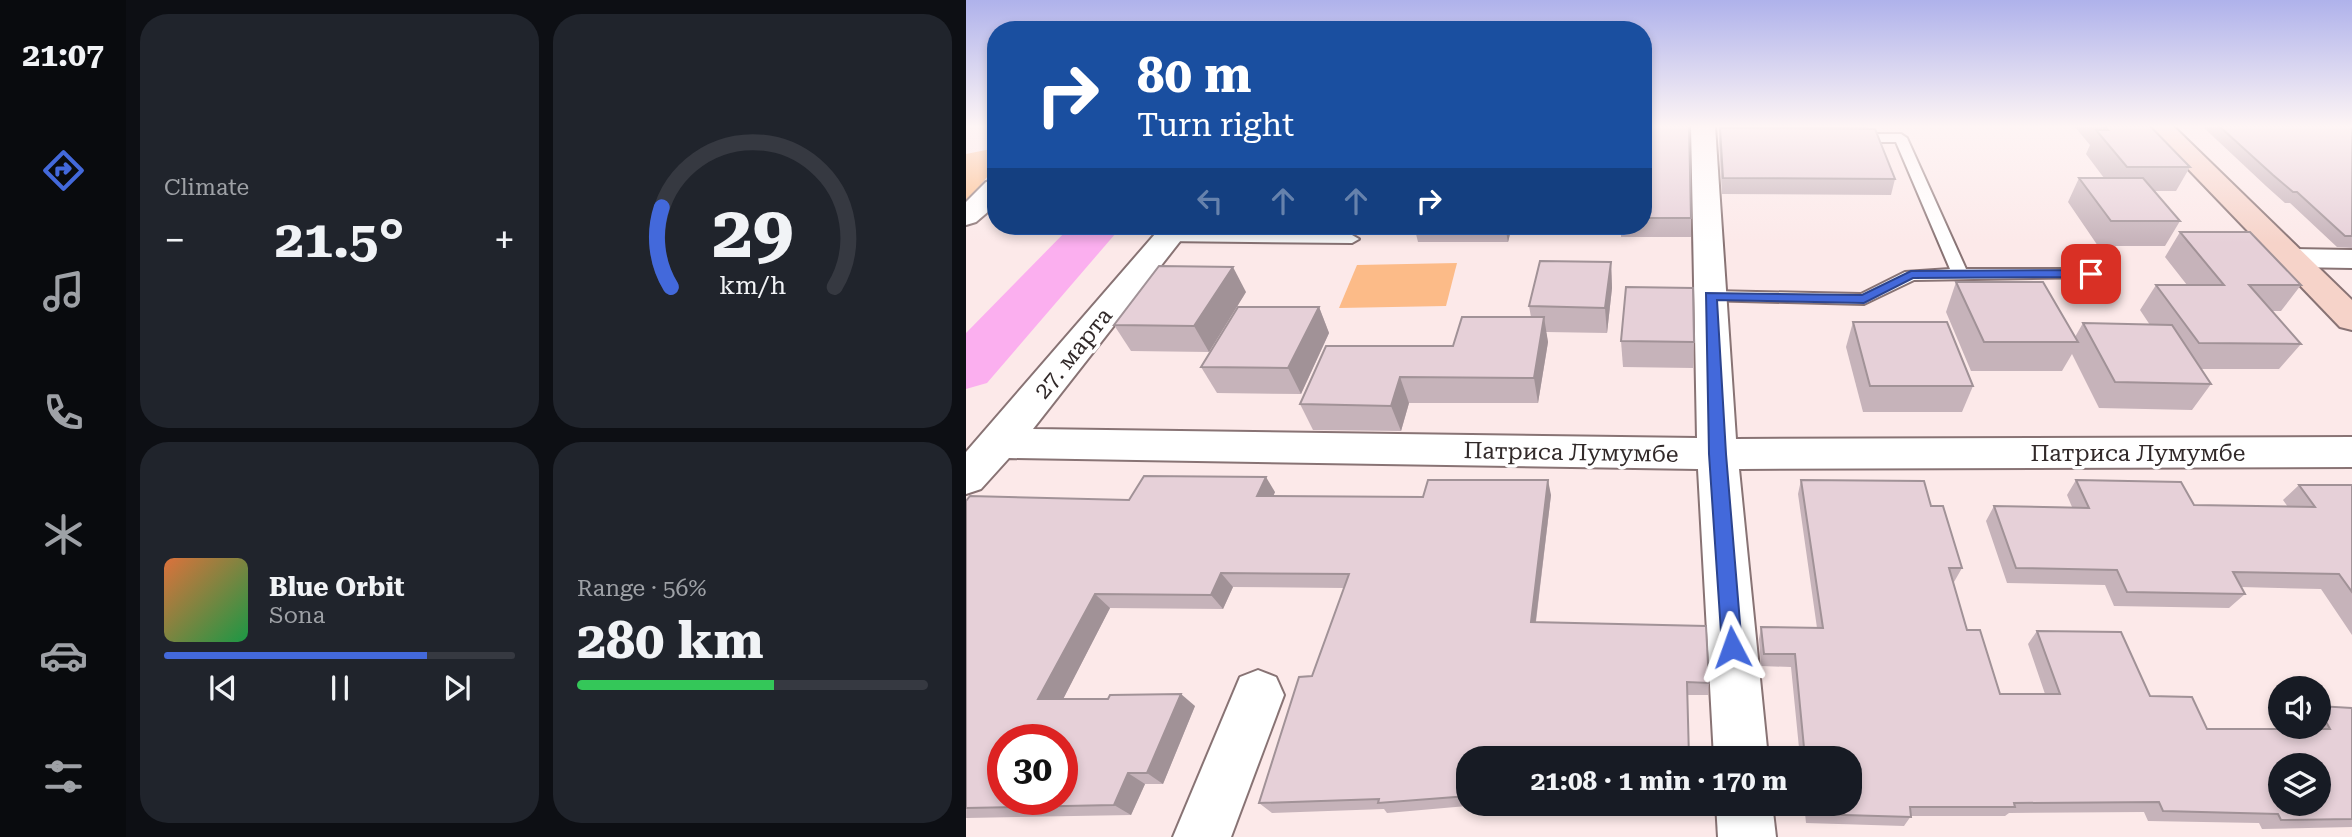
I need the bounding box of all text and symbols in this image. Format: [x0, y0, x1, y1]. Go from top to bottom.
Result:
text: 21:07 [22, 36, 104, 74]
text: 80 m [1137, 47, 1252, 104]
icon: right [1022, 49, 1113, 140]
text: Turn right [1137, 106, 1294, 144]
icon: directions [39, 146, 88, 195]
text: Climate [164, 174, 249, 201]
icon: left [1191, 182, 1229, 220]
icon: ahead [1264, 182, 1302, 220]
icon: ahead [1337, 182, 1375, 220]
icon: right [1410, 182, 1448, 220]
text: 29 [712, 190, 793, 275]
text: 21.5° [275, 209, 404, 270]
text: − [164, 218, 185, 262]
text: + [494, 218, 515, 262]
pin [2061, 244, 2121, 304]
icon: arrive [2072, 255, 2110, 293]
icon: music [39, 267, 88, 316]
text: km/h [719, 271, 786, 300]
street label: 27. марта [1029, 302, 1118, 404]
icon: phone [39, 388, 88, 437]
street label: Патриса Лумумбе [1463, 437, 1679, 468]
street label: Патриса Лумумбе [2031, 440, 2245, 467]
icon: climate [39, 510, 88, 559]
text: Blue Orbit [269, 572, 405, 602]
text: Range · 56% [577, 575, 706, 602]
text: Sona [269, 602, 325, 629]
text: 280 km [577, 610, 764, 671]
position arrow [1695, 610, 1769, 684]
icon: car [39, 631, 88, 680]
icon: previous [204, 669, 242, 707]
icon: pause [321, 669, 359, 707]
icon: next [438, 669, 476, 707]
map controls [2268, 676, 2331, 816]
button: sound [2268, 676, 2331, 739]
speed limit sign: 30 [987, 724, 1078, 815]
icon: filters [39, 752, 88, 801]
button: layers [2268, 753, 2331, 816]
text: 21:08 · 1 min · 170 m [1531, 766, 1787, 796]

